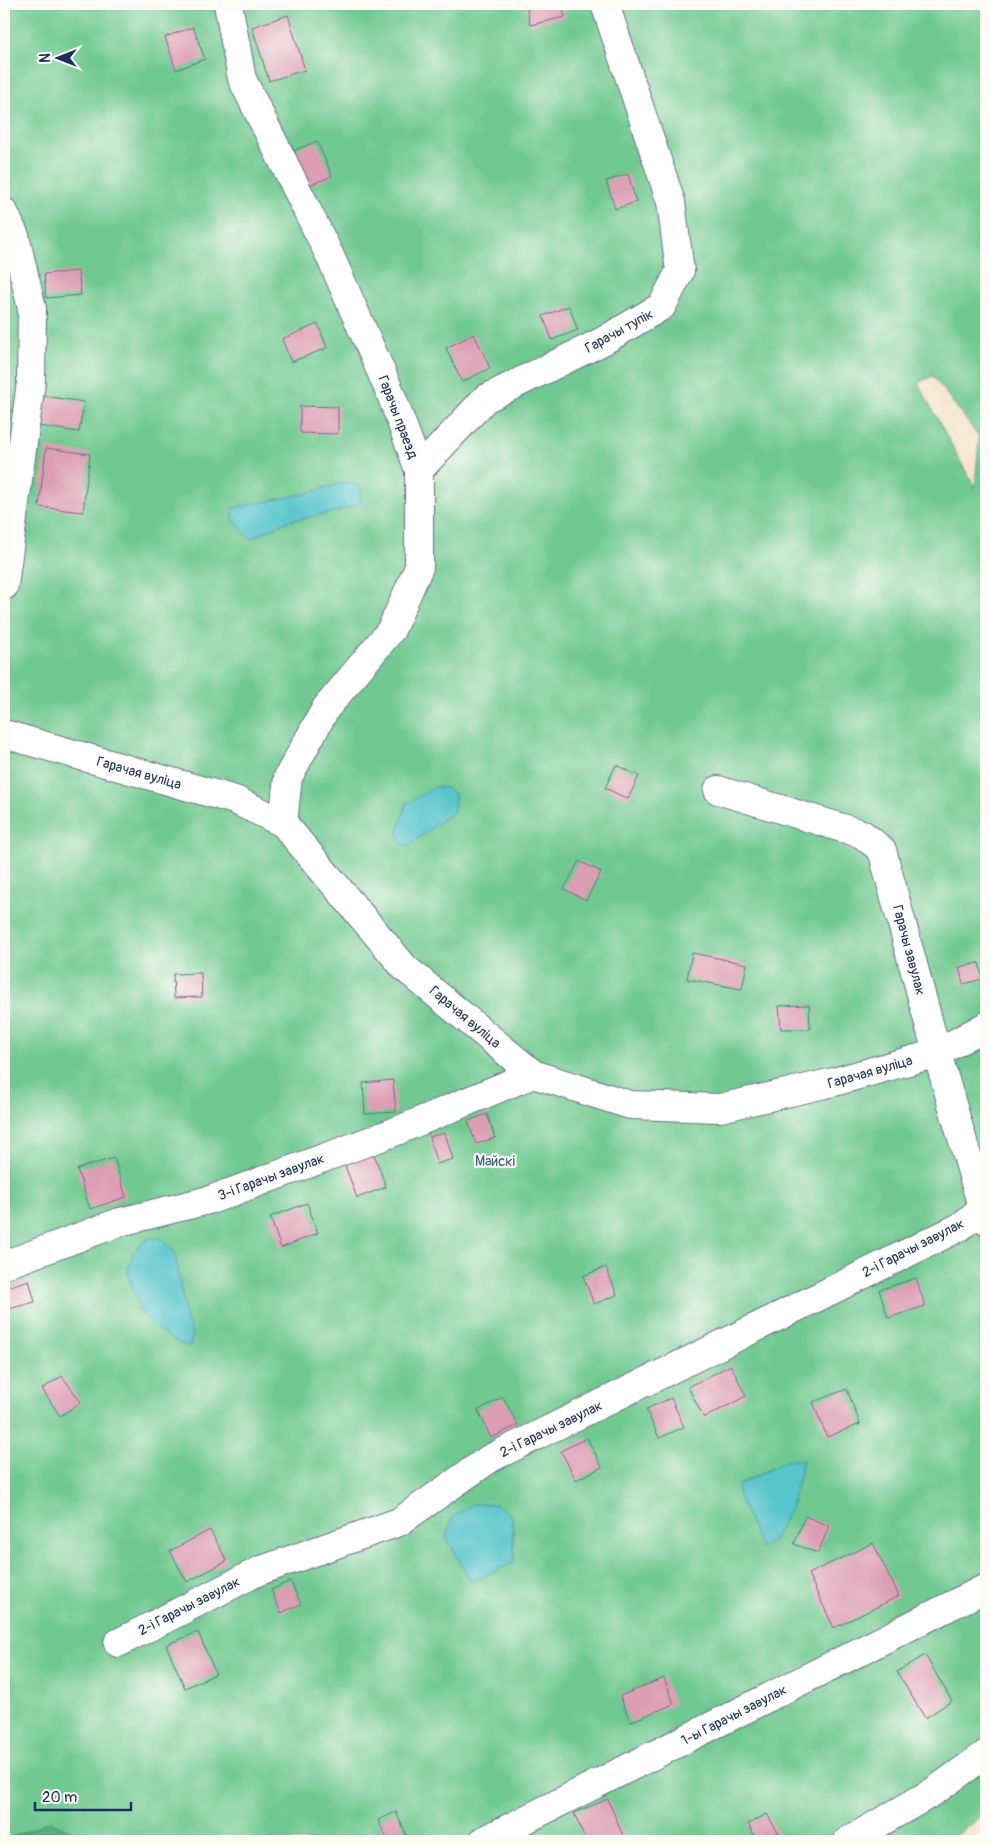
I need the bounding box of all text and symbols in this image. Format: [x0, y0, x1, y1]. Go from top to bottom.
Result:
north arrow [32, 32, 82, 82]
text: N [37, 53, 54, 63]
street label: Гарачы тупік [582, 305, 656, 357]
street label: Гарачы праезд [374, 373, 422, 462]
street label: Гарачая вуліца [95, 753, 183, 793]
street label: Гарачы завулак [889, 903, 929, 997]
street label: Гарачая вуліца [426, 982, 504, 1052]
street label: Гарачая вуліца [826, 1052, 914, 1092]
street label: 3-і Гарачы завулак [215, 1150, 327, 1204]
park label: Майскі [475, 1153, 516, 1170]
street label: 2-і Гарачы завулак [859, 1215, 967, 1281]
street label: 2-і Гарачы завулак [497, 1397, 605, 1461]
street label: 2-і Гарачы завулак [135, 1573, 243, 1639]
street label: 1-ы Гарачы завулак [678, 1681, 790, 1749]
scale bar [35, 1780, 131, 1812]
text: 20 m [42, 1788, 77, 1807]

